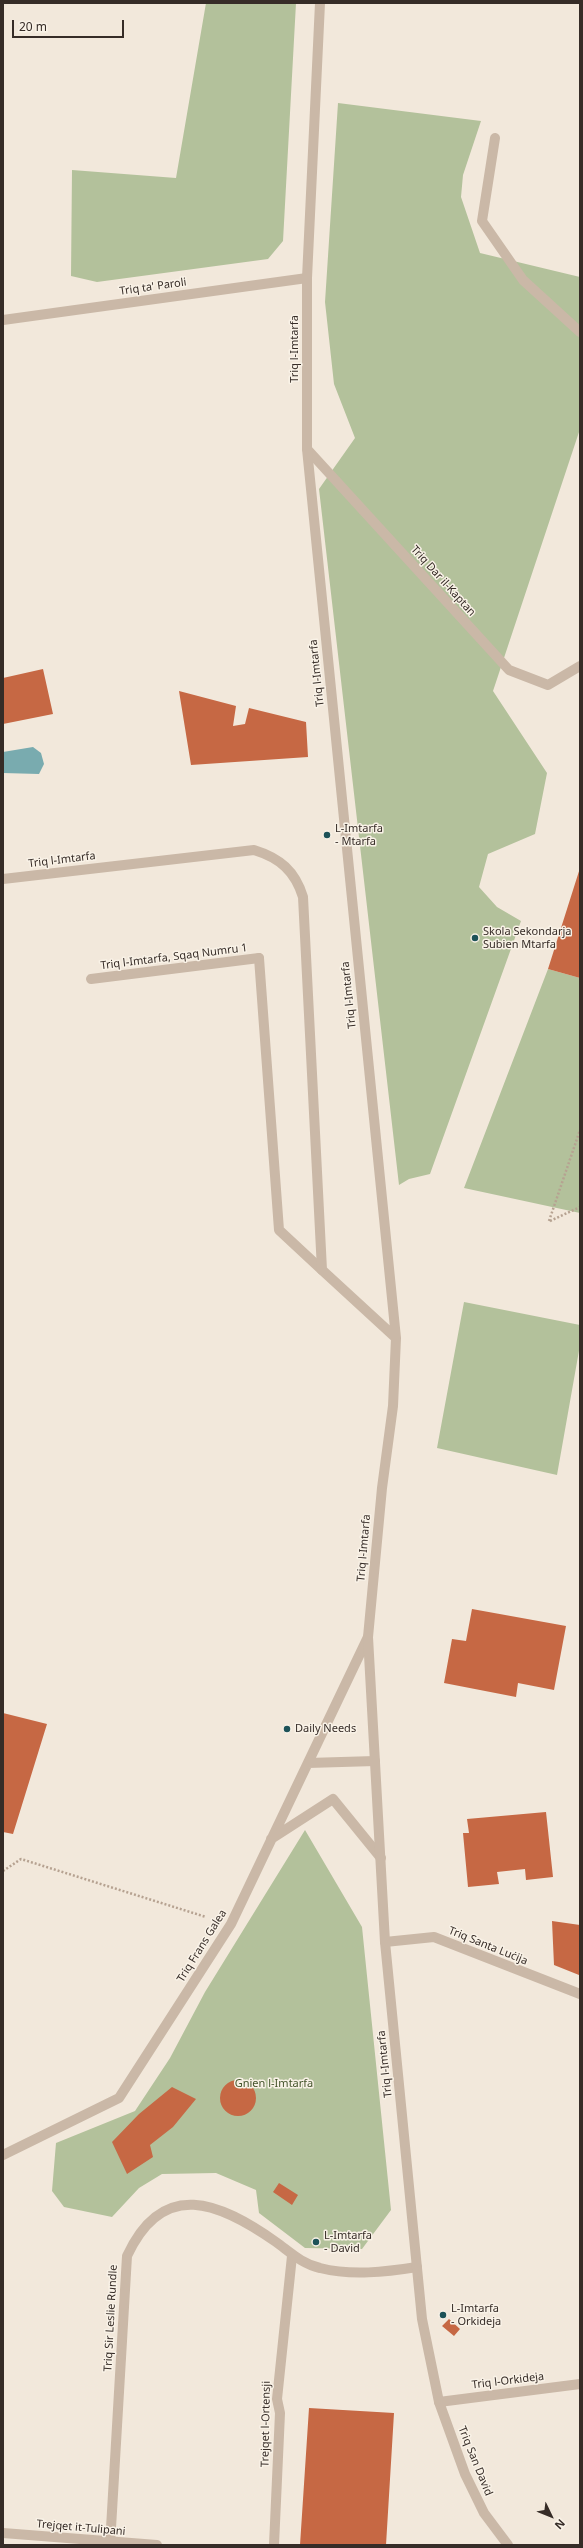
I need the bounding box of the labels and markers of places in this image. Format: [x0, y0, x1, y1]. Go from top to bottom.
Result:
place label: L-Imtarfa - Mtarfa [335, 822, 383, 848]
marker: L-Imtarfa - Mtarfa [322, 830, 332, 840]
place label: Skola Sekondarja Subien Mtarfa [483, 925, 571, 951]
marker: Skola Sekondarja Subien Mtarfa [470, 933, 480, 943]
place label: Daily Needs [295, 1722, 356, 1736]
marker: Daily Needs [282, 1724, 292, 1734]
place label: L-Imtarfa - David [324, 2229, 372, 2255]
marker: L-Imtarfa - David [311, 2237, 321, 2247]
place label: L-Imtarfa - Orkideja [451, 2302, 501, 2328]
marker: L-Imtarfa - Orkideja [438, 2310, 448, 2320]

